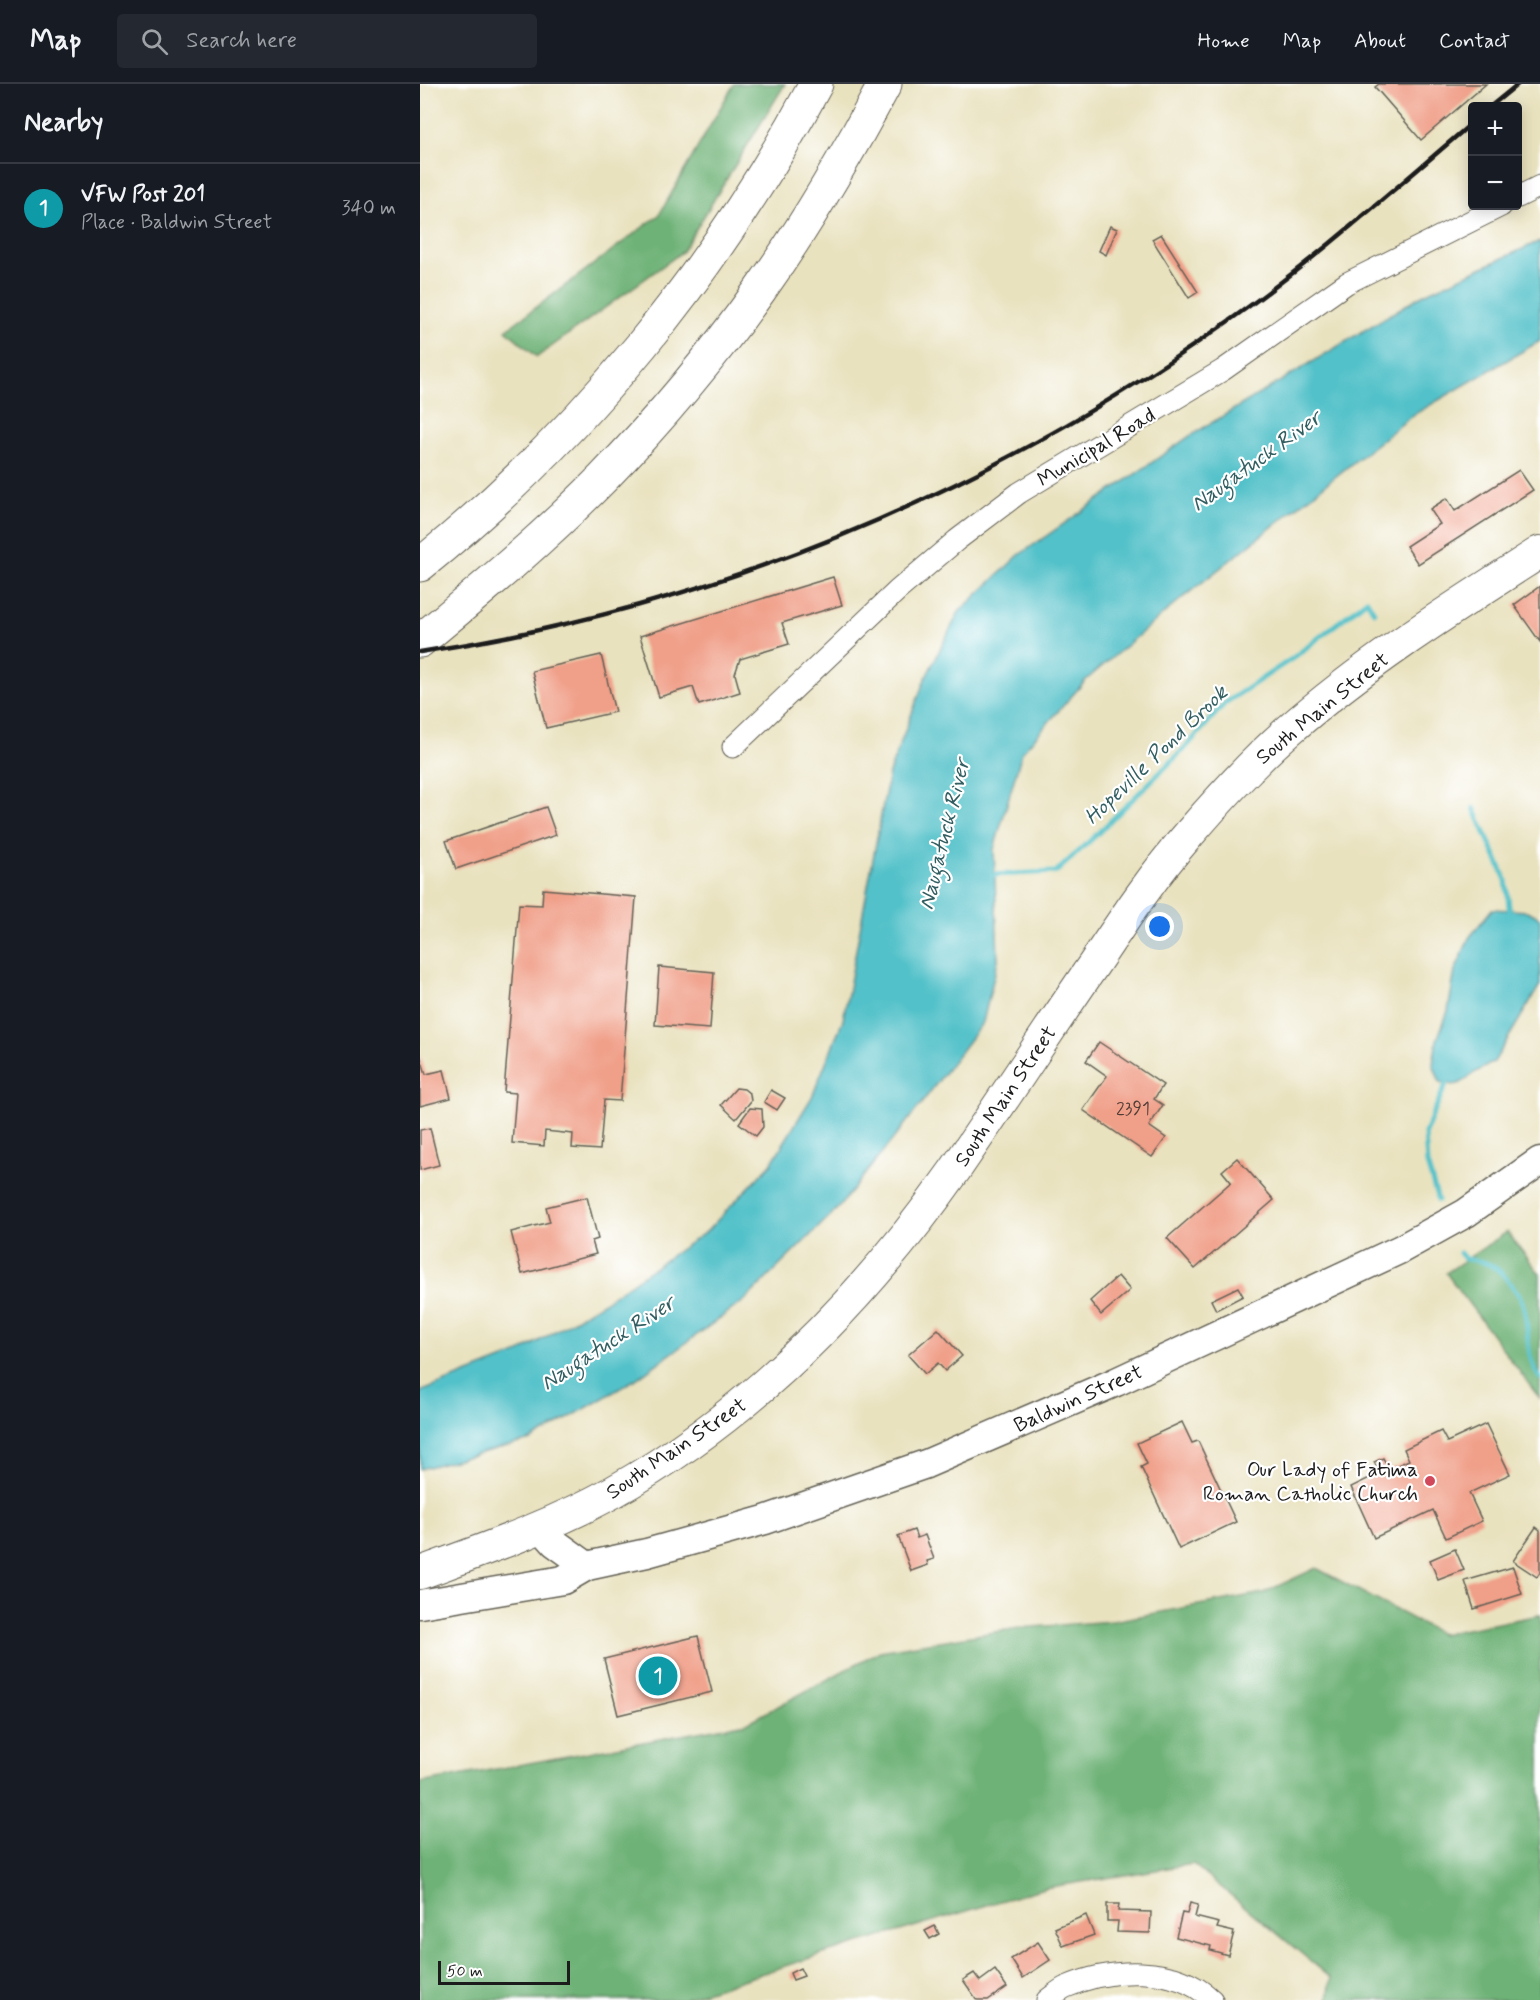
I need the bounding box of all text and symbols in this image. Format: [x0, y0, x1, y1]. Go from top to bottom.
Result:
search box [117, 14, 537, 68]
text: Map [30, 23, 81, 60]
icon: search [138, 25, 171, 58]
text: Search here [186, 27, 297, 55]
text: Home [1198, 27, 1250, 55]
text: Map [1283, 27, 1321, 55]
text: About [1354, 27, 1406, 55]
text: Contact [1439, 27, 1510, 55]
map controls [1468, 102, 1522, 210]
button: + [1468, 102, 1522, 156]
text: Nearby [24, 106, 103, 140]
button: − [1468, 156, 1522, 210]
text: VFW Post 201 [81, 181, 205, 209]
text: 1 [39, 195, 48, 222]
text: 340 m [341, 195, 396, 222]
text: Place · Baldwin Street [81, 209, 272, 236]
street label: Municipal Road [1032, 402, 1161, 494]
water label: Naugatuck River [1186, 403, 1331, 521]
street label: South Main Street [1250, 646, 1395, 771]
water label: Hopeville Pond Brook [1079, 678, 1236, 831]
water label: Naugatuck River [913, 754, 981, 913]
your location [1145, 912, 1174, 941]
street label: South Main Street [948, 1021, 1063, 1172]
house number: 2391 [1116, 1097, 1150, 1121]
water label: Naugatuck River [536, 1288, 684, 1400]
street label: Baldwin Street [1010, 1358, 1147, 1440]
street label: South Main Street [601, 1391, 752, 1506]
place label: Our Lady of Fatima Roman Catholic Church [1203, 1456, 1418, 1508]
marker: Our Lady of Fatima Roman Catholic Church [1423, 1474, 1437, 1488]
pin: 1 [638, 1654, 678, 1698]
scale bar [438, 1958, 570, 1986]
text: 50 m [447, 1961, 483, 1982]

